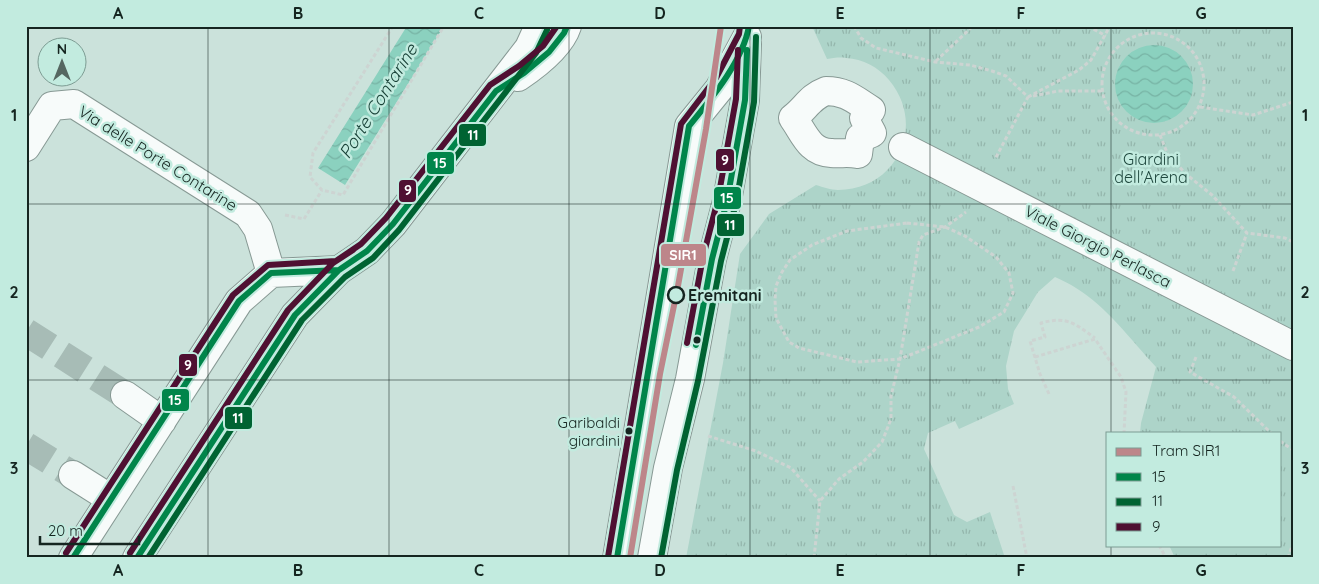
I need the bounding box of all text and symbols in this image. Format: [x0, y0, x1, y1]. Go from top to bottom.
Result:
text: A [113, 3, 124, 23]
text: B [293, 3, 303, 23]
text: C [474, 3, 484, 23]
text: D [654, 3, 666, 23]
text: E [835, 3, 845, 23]
text: F [1017, 3, 1026, 23]
text: G [1195, 3, 1207, 23]
north arrow [38, 38, 88, 88]
water label: Porte Contarine [334, 39, 423, 163]
text: N [57, 40, 67, 58]
street label: Via delle Porte Contarine [75, 101, 241, 215]
text: 1 [11, 105, 17, 125]
text: 1 [1302, 105, 1308, 125]
line badge: 11 [458, 123, 487, 147]
text: 11 [468, 126, 478, 144]
line badge: 9 [715, 148, 735, 172]
park label: Giardini dell'Arena [1114, 149, 1188, 187]
line badge: 15 [426, 151, 455, 175]
text: 9 [721, 151, 729, 169]
text: 15 [433, 154, 447, 172]
line badge: 9 [398, 179, 417, 203]
text: 9 [404, 181, 412, 199]
line badge: 15 [713, 186, 742, 210]
text: 15 [720, 189, 734, 207]
street label: Viale Giorgio Perlasca [1021, 200, 1175, 292]
line badge: 11 [716, 213, 745, 237]
text: 11 [725, 216, 735, 234]
line badge: SIR1 [660, 243, 707, 267]
text: SIR1 [669, 246, 697, 264]
text: 2 [9, 282, 19, 302]
text: 2 [1300, 282, 1310, 302]
place label: Eremitani [688, 285, 762, 305]
marker: Eremitani [667, 286, 685, 304]
unlabelled marker [692, 335, 702, 345]
line badge: 9 [178, 353, 198, 377]
text: 9 [184, 356, 192, 374]
line badge: 15 [161, 388, 190, 412]
text: 15 [168, 391, 182, 409]
line badge: 11 [224, 406, 253, 430]
text: 11 [233, 409, 243, 427]
place label: Garibaldi giardini [558, 413, 620, 450]
marker: Garibaldi giardini [624, 426, 634, 436]
legend [1106, 432, 1282, 546]
text: Tram SIR1 [1152, 441, 1220, 460]
text: 3 [10, 458, 18, 478]
text: 3 [1301, 458, 1309, 478]
text: 15 [1152, 467, 1166, 486]
text: 11 [1152, 491, 1163, 510]
scale bar [40, 514, 139, 546]
text: 9 [1152, 517, 1160, 536]
text: 20 m [48, 521, 83, 540]
text: A [113, 560, 124, 580]
text: B [293, 560, 303, 580]
text: C [474, 560, 484, 580]
text: D [654, 560, 666, 580]
text: E [835, 560, 845, 580]
text: F [1017, 560, 1026, 580]
text: G [1195, 560, 1207, 580]

